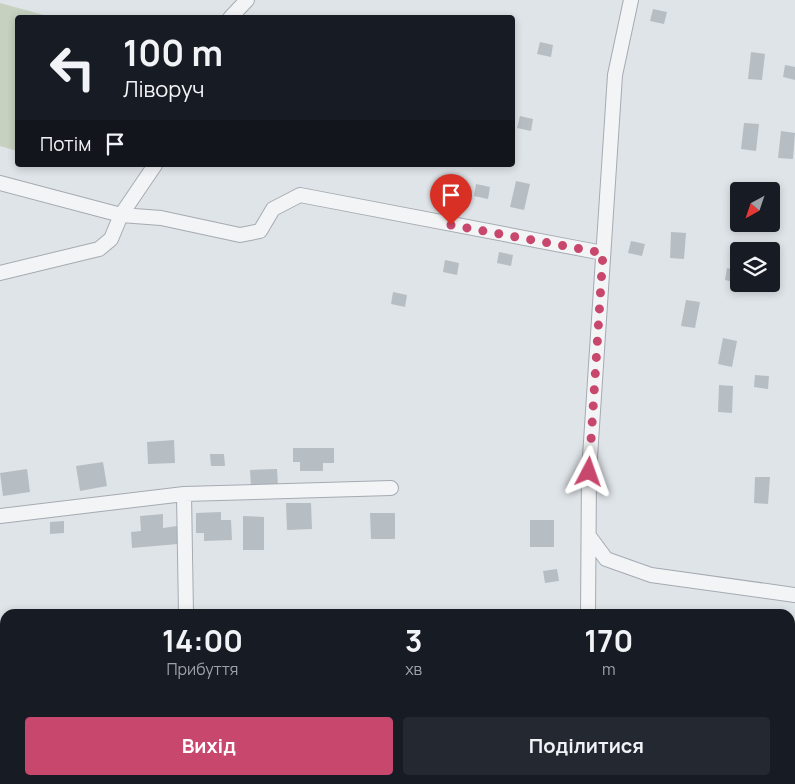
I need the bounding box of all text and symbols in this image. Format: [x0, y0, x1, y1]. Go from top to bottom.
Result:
text: 100 m [123, 29, 223, 77]
icon: left [40, 35, 105, 100]
text: Ліворуч [123, 74, 204, 104]
icon: arrive [101, 130, 129, 158]
text: Потім [40, 131, 91, 157]
pin [430, 174, 472, 225]
icon: arrive [437, 181, 465, 209]
north arrow [730, 182, 780, 232]
map controls [730, 182, 780, 292]
button: layers [730, 242, 780, 292]
position arrow [562, 445, 614, 497]
text: 14:00 [162, 620, 243, 661]
text: 3 [405, 620, 422, 661]
text: 170 [584, 620, 633, 661]
text: Прибуття [167, 658, 238, 680]
text: хв [405, 658, 422, 680]
text: m [602, 658, 615, 680]
button: Вихід [25, 717, 393, 775]
button: Поділитися [403, 717, 770, 775]

